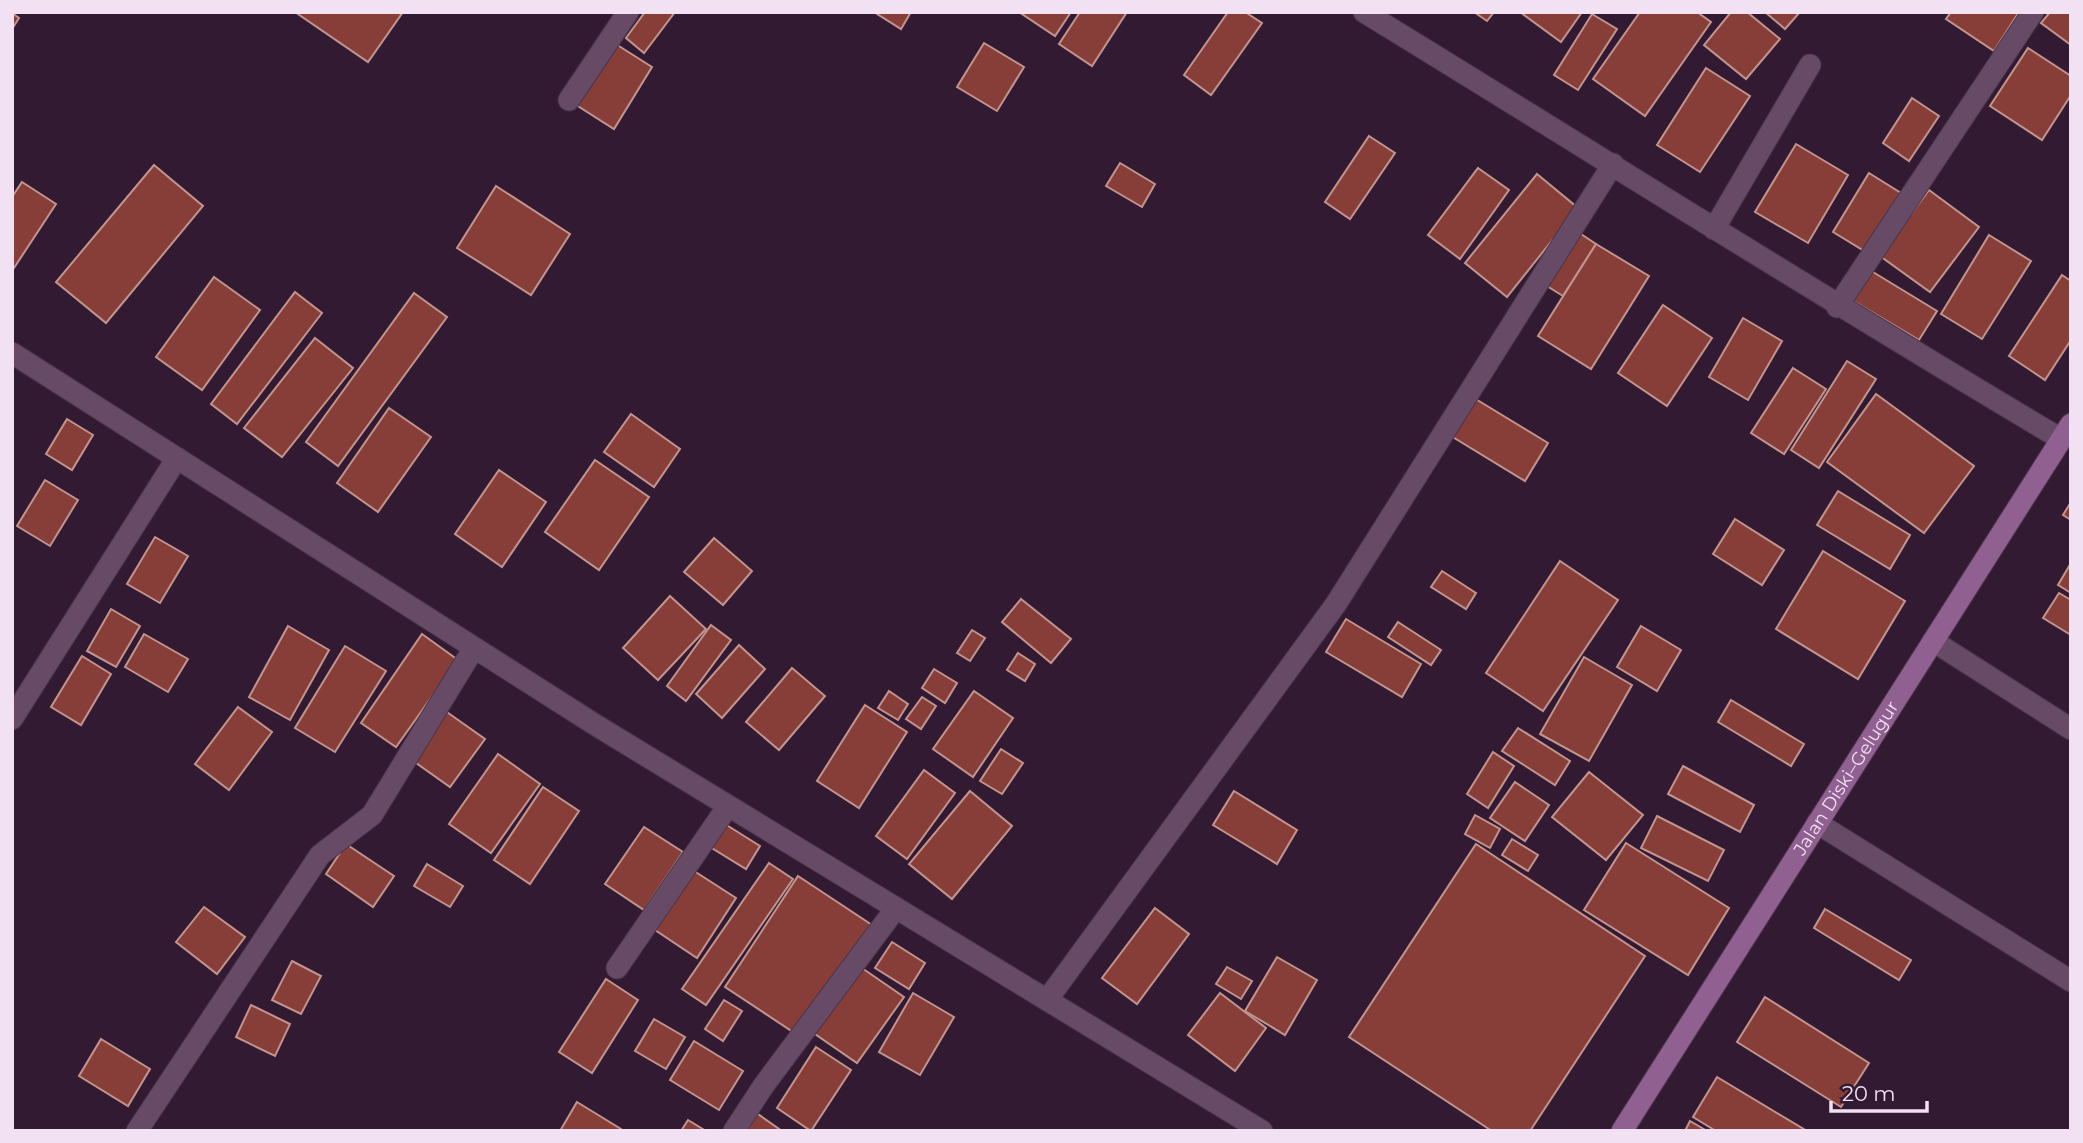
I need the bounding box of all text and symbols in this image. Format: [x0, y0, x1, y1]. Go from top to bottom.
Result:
street label: Jalan Diski–Gelugur [1788, 697, 1903, 860]
scale bar [1831, 1070, 1927, 1114]
text: 20 m [1842, 1081, 1896, 1106]

